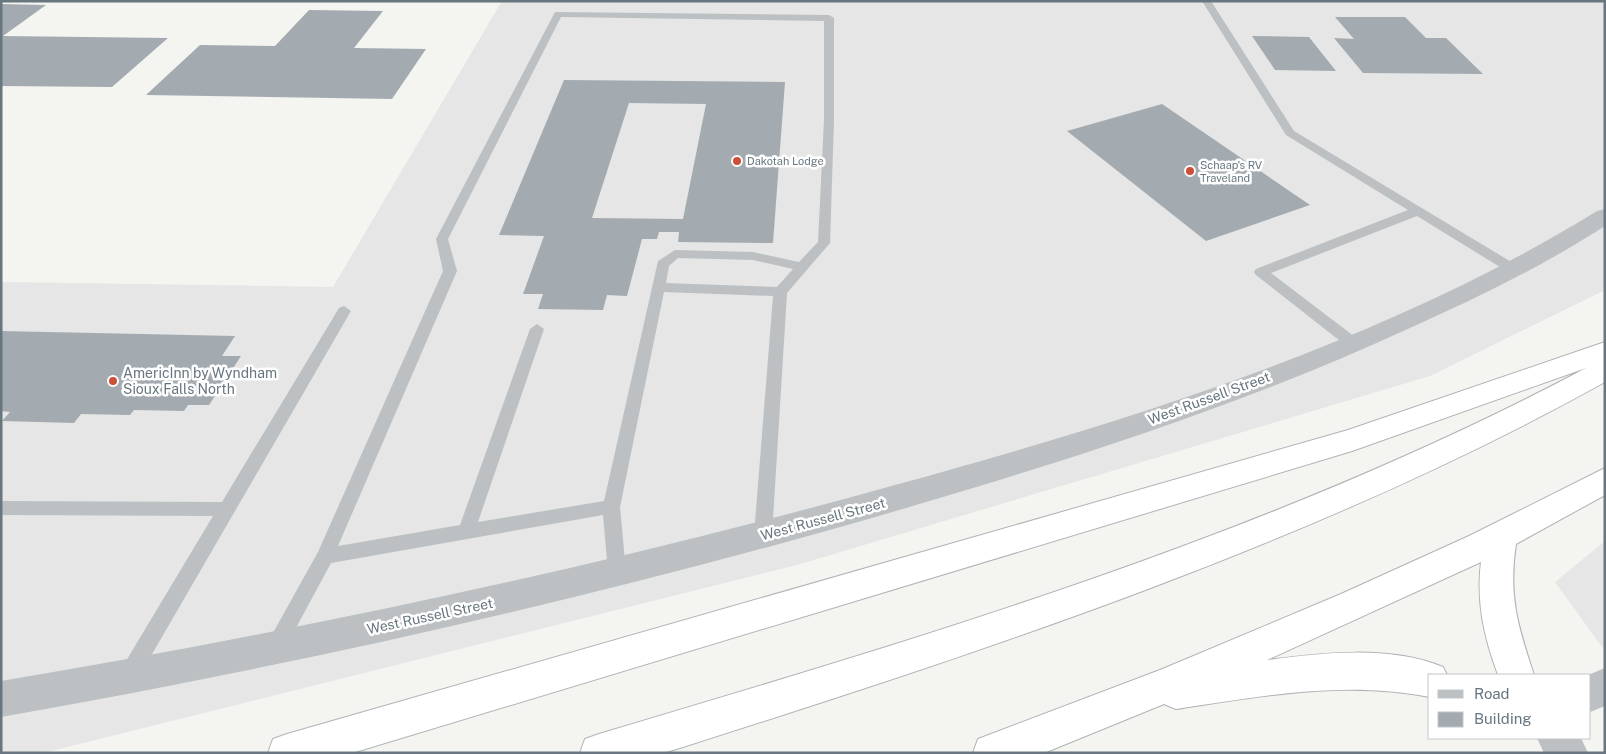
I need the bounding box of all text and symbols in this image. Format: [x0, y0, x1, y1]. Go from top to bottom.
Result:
marker: Dakotah Lodge [731, 155, 743, 167]
place label: Dakotah Lodge [747, 155, 824, 167]
place label: Schaap's RV Traveland [1200, 159, 1263, 184]
marker: Schaap's RV Traveland [1184, 165, 1196, 177]
place label: AmericInn by Wyndham Sioux Falls North [123, 365, 277, 397]
street label: West Russell Street [1146, 369, 1272, 427]
marker: AmericInn by Wyndham Sioux Falls North [107, 375, 119, 387]
street label: West Russell Street [759, 495, 887, 543]
street label: West Russell Street [365, 595, 495, 637]
legend [1428, 674, 1591, 739]
text: Road [1474, 685, 1510, 702]
text: Building [1474, 710, 1532, 727]

